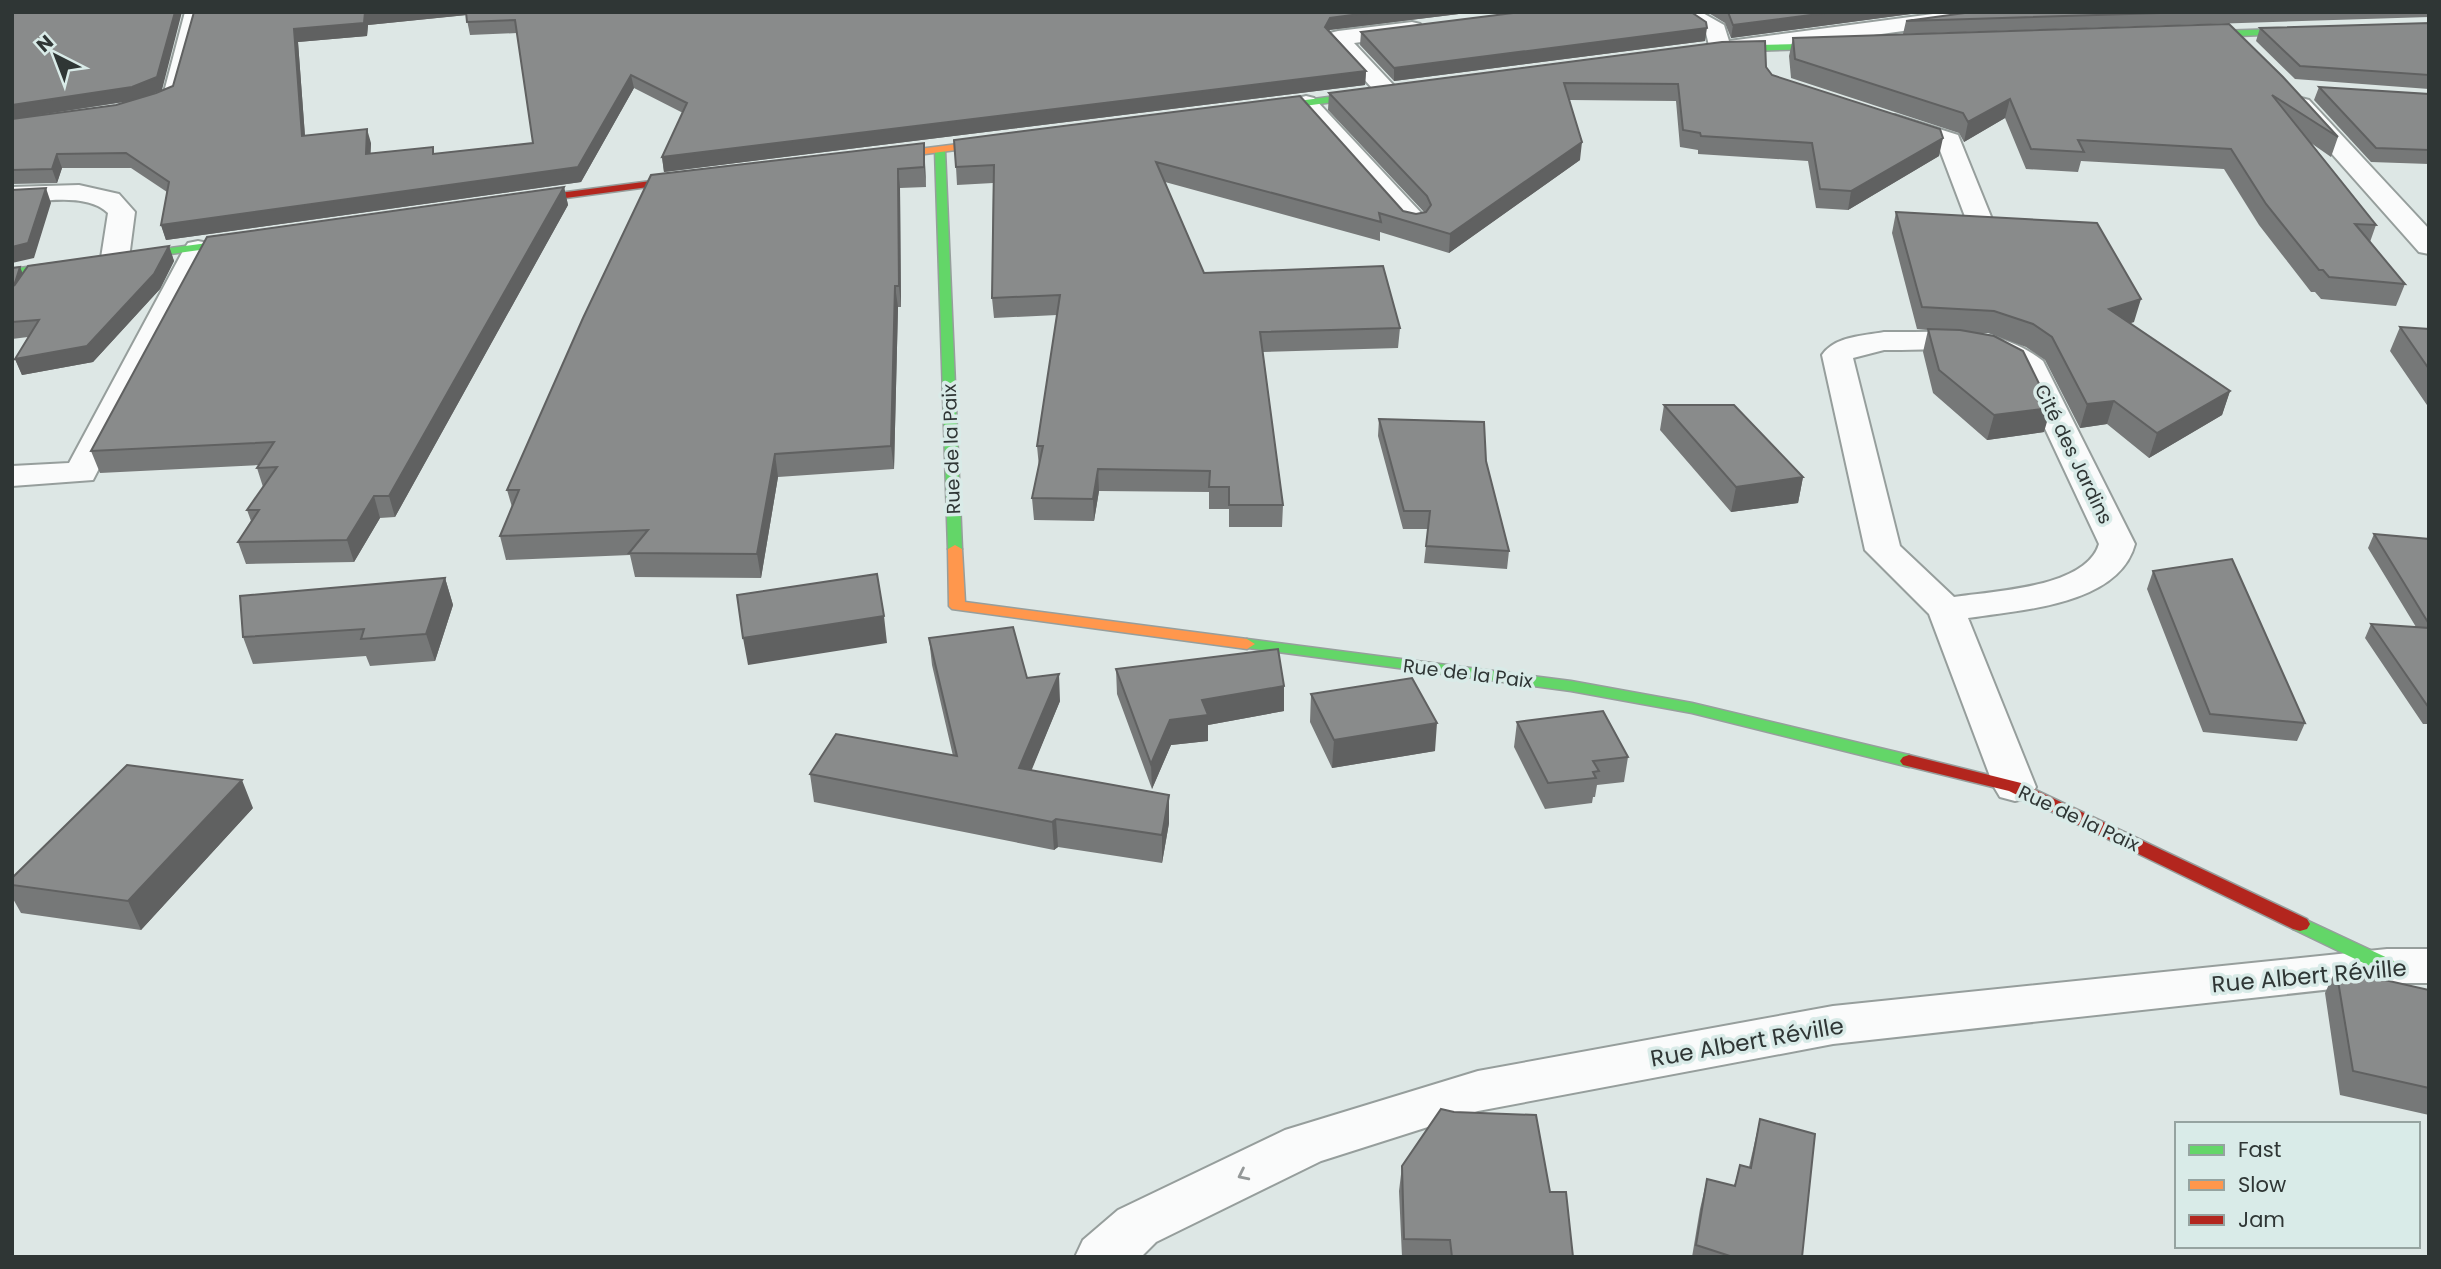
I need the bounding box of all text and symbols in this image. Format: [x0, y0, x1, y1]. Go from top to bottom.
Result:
north arrow [21, 21, 91, 91]
text: N [31, 29, 59, 59]
street label: Cité des Jardins [2028, 380, 2119, 529]
street label: Rue de la Paix [936, 383, 967, 515]
street label: Rue de la Paix [1402, 652, 1534, 695]
street label: Rue de la Paix [2014, 779, 2144, 858]
street label: Rue Albert Réville [2210, 952, 2408, 1000]
street label: Rue Albert Réville [1648, 1009, 1846, 1075]
legend [2175, 1122, 2420, 1248]
text: Fast [2238, 1135, 2281, 1164]
one-way arrow [1238, 1166, 1250, 1180]
text: Slow [2238, 1170, 2286, 1199]
text: Jam [2238, 1205, 2285, 1234]

